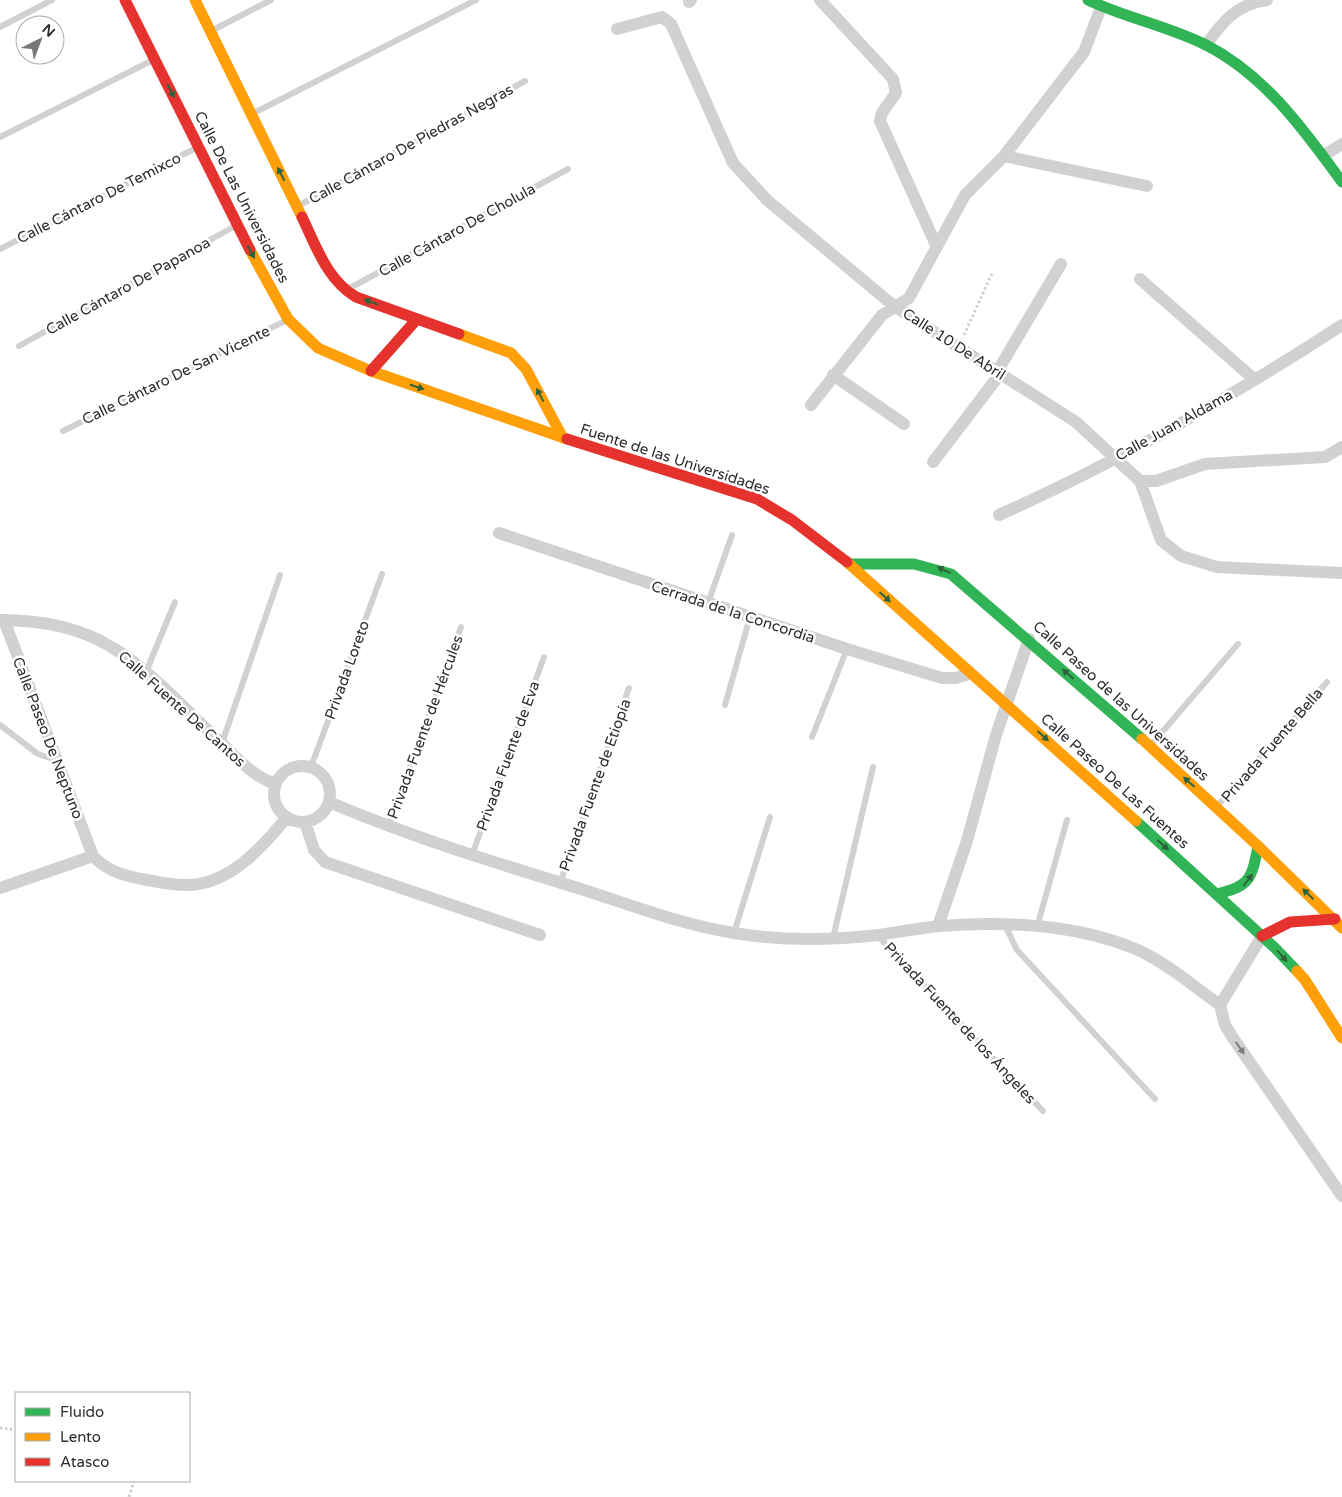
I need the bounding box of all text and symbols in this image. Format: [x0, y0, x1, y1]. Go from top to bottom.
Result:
north arrow [15, 15, 65, 65]
text: N [38, 21, 58, 41]
street label: Calle Cántaro De Piedras Negras [306, 80, 516, 208]
one-way arrow [167, 83, 175, 98]
street label: Calle De Las Universidades [191, 108, 293, 286]
street label: Calle Cántaro De Temixco [14, 149, 184, 247]
one-way arrow [276, 167, 284, 181]
street label: Calle Cántaro De Cholula [376, 179, 538, 281]
street label: Calle Cántaro De Papanoa [43, 233, 213, 339]
one-way arrow [247, 244, 255, 259]
one-way arrow [364, 298, 379, 305]
street label: Calle 10 De Abril [899, 304, 1009, 384]
street label: Calle Cántaro De San Vicente [79, 322, 273, 428]
one-way arrow [409, 384, 424, 391]
street label: Calle Juan Aldama [1112, 385, 1236, 465]
one-way arrow [536, 388, 544, 403]
street label: Fuente de las Universidades [578, 420, 772, 498]
one-way arrow [937, 566, 951, 574]
street label: Cerrada de la Concordia [649, 577, 817, 647]
one-way arrow [878, 591, 890, 603]
street label: Calle Paseo de las Universidades [1029, 617, 1213, 785]
street label: Privada Loreto [321, 618, 373, 722]
street label: Privada Fuente de Hércules [383, 633, 467, 821]
street label: Calle Fuente De Cantos [115, 647, 249, 771]
street label: Calle Paseo De Neptuno [9, 655, 87, 821]
one-way arrow [1063, 668, 1075, 680]
street label: Privada Fuente de Eva [472, 679, 544, 833]
street label: Privada Fuente Bella [1217, 684, 1327, 806]
street label: Privada Fuente de Etiopía [555, 696, 635, 874]
street label: Calle Paseo De Las Fuentes [1037, 710, 1193, 852]
one-way arrow [1036, 730, 1048, 742]
one-way arrow [1184, 776, 1196, 788]
one-way arrow [1156, 840, 1169, 851]
one-way arrow [1243, 873, 1253, 886]
one-way arrow [1302, 888, 1314, 900]
street label: Privada Fuente de los Ángeles [880, 939, 1040, 1107]
one-way arrow [1276, 949, 1288, 961]
one-way arrow [1235, 1041, 1245, 1055]
legend [15, 1392, 190, 1482]
text: Fluido [60, 1403, 104, 1421]
text: Lento [60, 1428, 101, 1446]
text: Atasco [60, 1453, 109, 1471]

